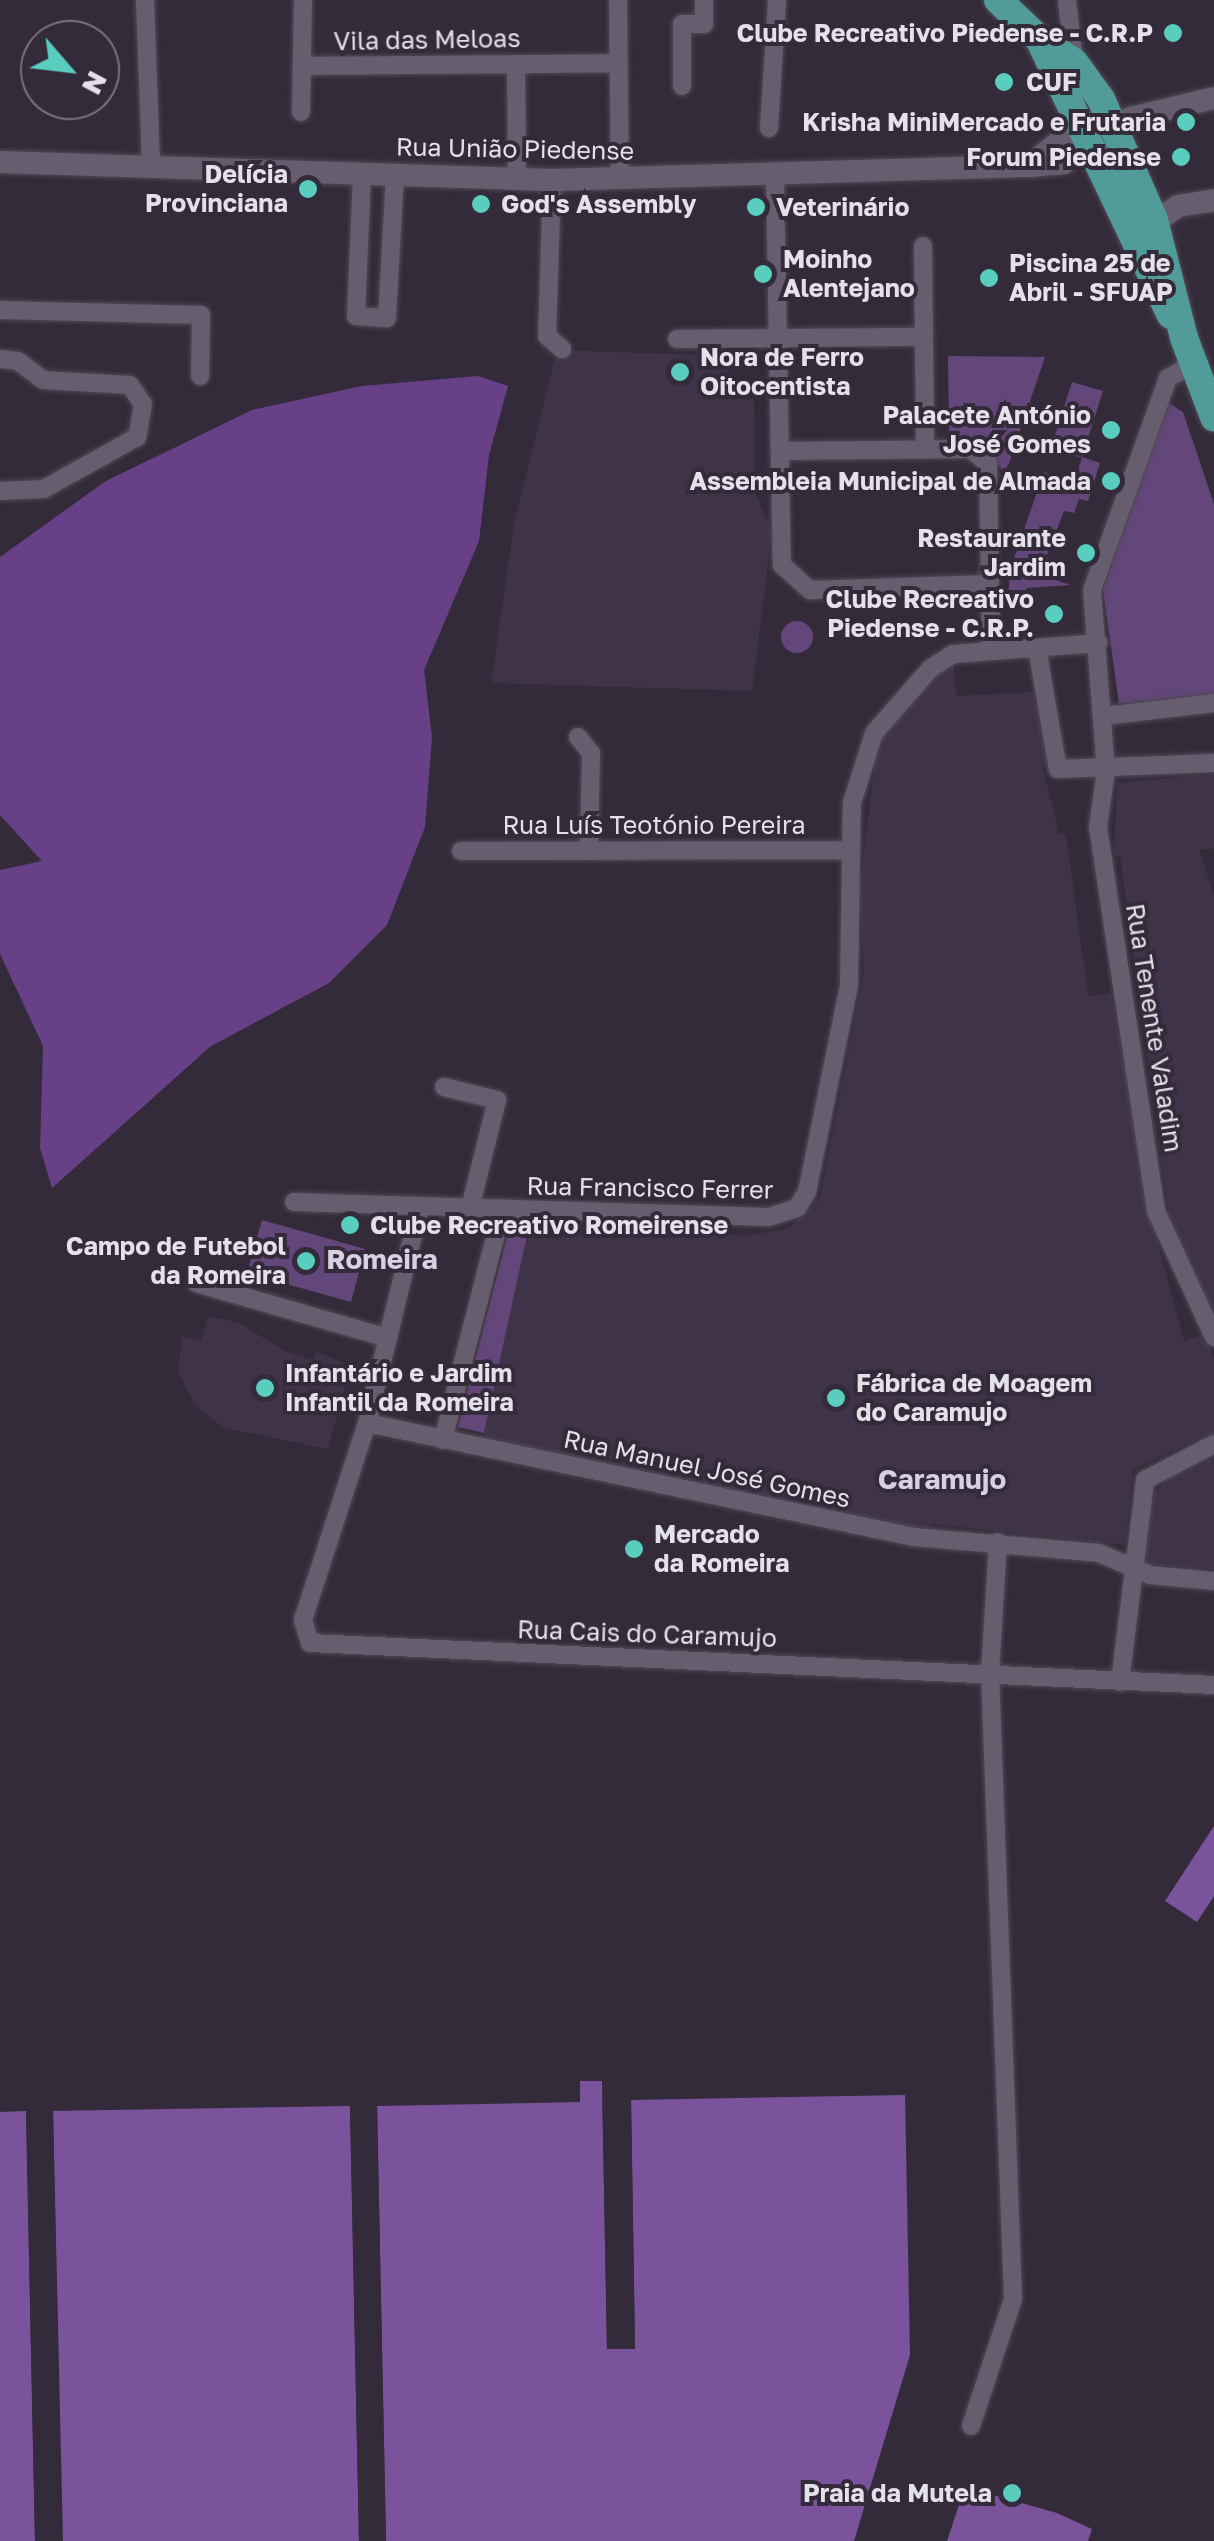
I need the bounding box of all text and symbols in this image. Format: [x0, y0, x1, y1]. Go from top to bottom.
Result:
place label: Clube Recreativo Piedense - C.R.P [736, 18, 1153, 48]
north arrow [20, 20, 120, 120]
marker: Clube Recreativo Piedense - C.R.P [1162, 22, 1184, 44]
street label: Vila das Meloas [333, 23, 521, 57]
text: N [76, 66, 115, 101]
place label: CUF [1026, 67, 1077, 97]
marker: CUF [991, 69, 1017, 95]
place label: Krisha MiniMercado e Frutaria [802, 107, 1166, 137]
marker: Krisha MiniMercado e Frutaria [1175, 111, 1197, 133]
street label: Rua União Piedense [396, 132, 634, 166]
place label: Forum Piedense [966, 142, 1161, 172]
marker: Forum Piedense [1170, 146, 1192, 168]
place label: Delícia Provinciana [145, 160, 288, 219]
marker: Delícia Provinciana [297, 178, 319, 200]
place label: God's Assembly [501, 189, 696, 219]
place label: Veterinário [776, 192, 909, 222]
marker: God's Assembly [470, 193, 492, 215]
marker: Veterinário [745, 196, 767, 218]
place label: Moinho Alentejano [783, 245, 915, 304]
place label: Piscina 25 de Abril - SFUAP [1009, 249, 1173, 308]
marker: Moinho Alentejano [752, 263, 774, 285]
marker: Piscina 25 de Abril - SFUAP [978, 267, 1000, 289]
place label: Nora de Ferro Oitocentista [700, 343, 864, 402]
marker: Nora de Ferro Oitocentista [669, 361, 691, 383]
place label: Palacete António José Gomes [882, 401, 1091, 460]
marker: Palacete António José Gomes [1100, 419, 1122, 441]
place label: Assembleia Municipal de Almada [689, 466, 1091, 496]
marker: Assembleia Municipal de Almada [1100, 470, 1122, 492]
place label: Restaurante Jardim [917, 524, 1066, 583]
marker: Restaurante Jardim [1075, 542, 1097, 564]
place label: Clube Recreativo Piedense - C.R.P. [826, 585, 1034, 644]
marker: Clube Recreativo Piedense - C.R.P. [1043, 603, 1065, 625]
street label: Rua Luís Teotónio Pereira [502, 810, 806, 840]
street label: Rua Tenente Valadim [1120, 902, 1188, 1154]
street label: Rua Francisco Ferrer [526, 1171, 774, 1205]
place label: Clube Recreativo Romeirense [370, 1210, 728, 1240]
marker: Clube Recreativo Romeirense [339, 1214, 361, 1236]
place label: Campo de Futebol da Romeira [66, 1232, 286, 1291]
district label: Romeira [326, 1242, 438, 1276]
marker: Campo de Futebol da Romeira [295, 1250, 317, 1272]
place label: Infantário e Jardim Infantil da Romeira [285, 1359, 514, 1418]
place label: Fábrica de Moagem do Caramujo [856, 1369, 1092, 1428]
marker: Infantário e Jardim Infantil da Romeira [254, 1377, 276, 1399]
marker: Fábrica de Moagem do Caramujo [825, 1387, 847, 1409]
street label: Rua Manuel José Gomes [561, 1424, 853, 1514]
district label: Caramujo [878, 1462, 1006, 1496]
place label: Mercado da Romeira [654, 1520, 789, 1579]
marker: Mercado da Romeira [623, 1538, 645, 1560]
street label: Rua Cais do Caramujo [517, 1614, 777, 1654]
place label: Praia da Mutela [803, 2478, 992, 2508]
marker: Praia da Mutela [1001, 2482, 1023, 2504]

